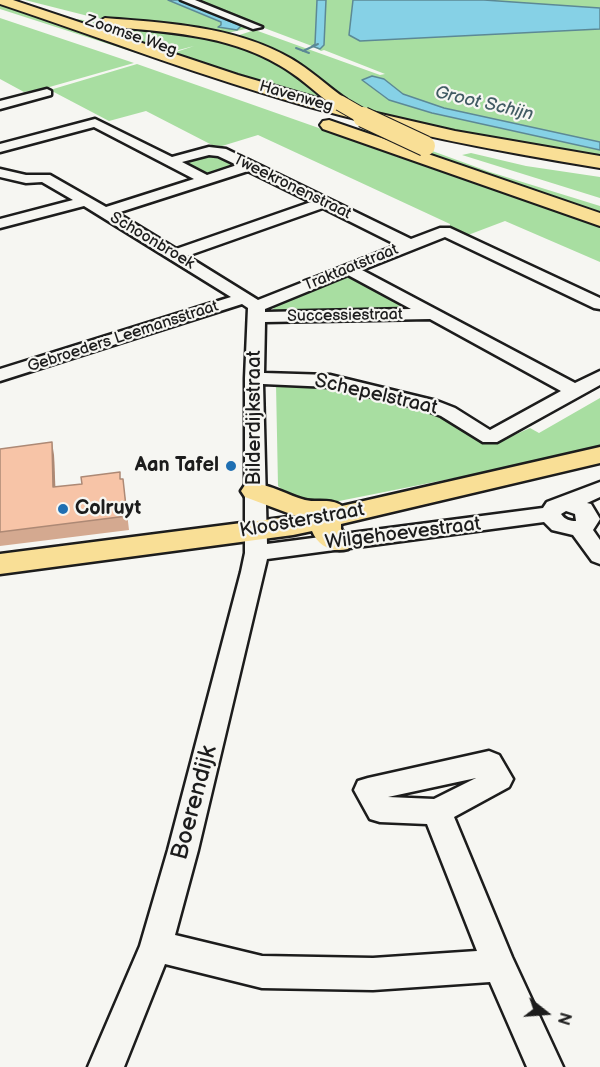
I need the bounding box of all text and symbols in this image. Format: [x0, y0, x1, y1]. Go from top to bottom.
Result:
street label: Zoomse Weg [83, 11, 179, 61]
street label: Havenweg [257, 77, 335, 117]
water label: Groot Schijn [433, 82, 535, 126]
street label: Tweekronenstraat [230, 150, 354, 224]
street label: Schoonbroek [106, 208, 198, 274]
street label: Traktaatstraat [301, 240, 401, 296]
street label: Gebroeders Leemansstraat [25, 297, 221, 377]
street label: Successiestraat [287, 305, 403, 327]
street label: Bilderdijkstraat [243, 350, 267, 486]
street label: Schepelstraat [312, 369, 440, 421]
place label: Aan Tafel [135, 454, 219, 478]
marker: Aan Tafel [224, 459, 238, 473]
place label: Colruyt [75, 497, 141, 521]
street label: Kloosterstraat [238, 498, 366, 544]
marker: Colruyt [56, 502, 70, 516]
street label: Wilgehoevestraat [324, 513, 482, 555]
street label: Boerendijk [166, 743, 224, 863]
north arrow [516, 983, 576, 1043]
text: N [553, 1010, 575, 1027]

